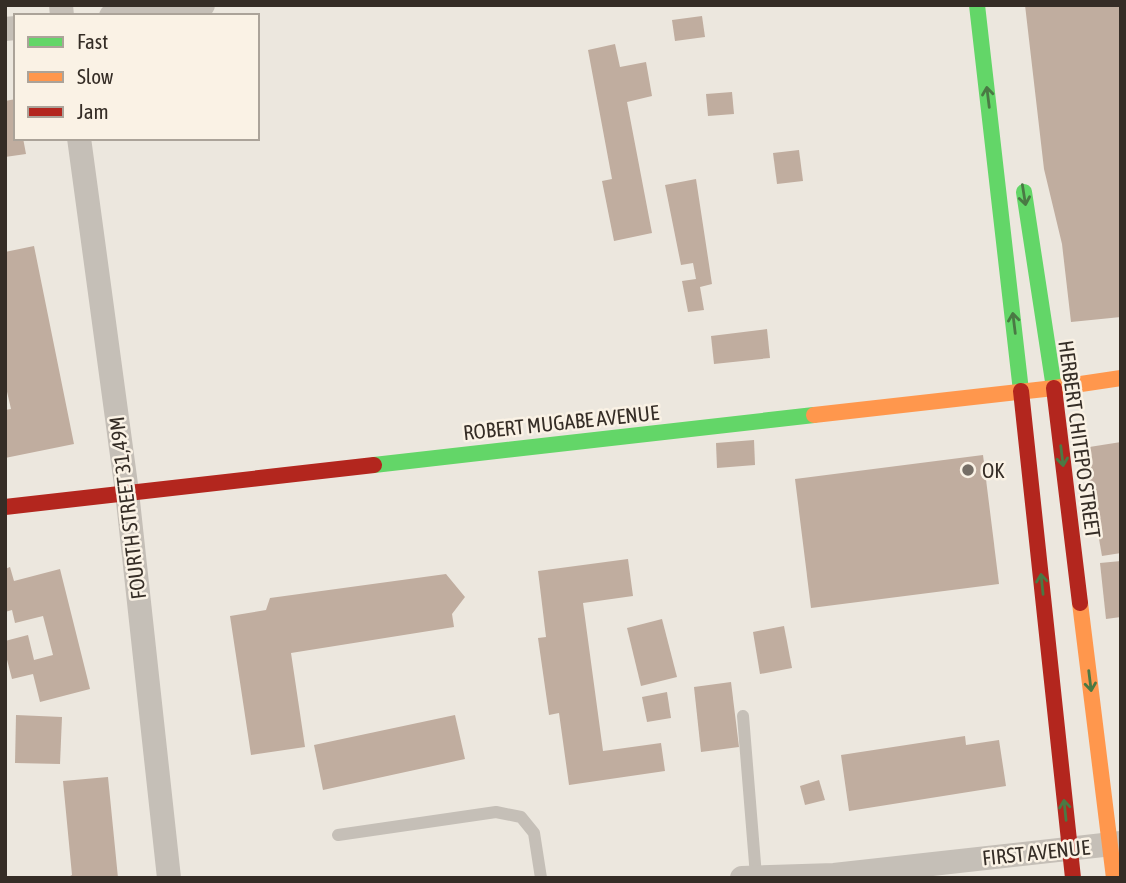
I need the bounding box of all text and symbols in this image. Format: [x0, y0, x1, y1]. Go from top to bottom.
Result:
legend [14, 14, 259, 140]
text: Fast [77, 29, 108, 53]
text: Slow [77, 64, 114, 88]
one-way arrow [981, 86, 994, 109]
text: Jam [77, 99, 109, 123]
one-way arrow [1018, 183, 1031, 206]
one-way arrow [1007, 312, 1020, 335]
street label: HERBERT CHITEPO STREET [1054, 339, 1106, 539]
street label: ROBERT MUGABE AVENUE [462, 400, 660, 444]
street label: FOURTH STREET 31,49M [104, 415, 150, 601]
one-way arrow [1056, 444, 1069, 466]
place label: OK [982, 458, 1005, 482]
marker: OK [960, 462, 976, 478]
one-way arrow [1035, 573, 1048, 595]
one-way arrow [1084, 670, 1097, 692]
one-way arrow [1058, 799, 1071, 822]
street label: FIRST AVENUE [981, 834, 1091, 870]

